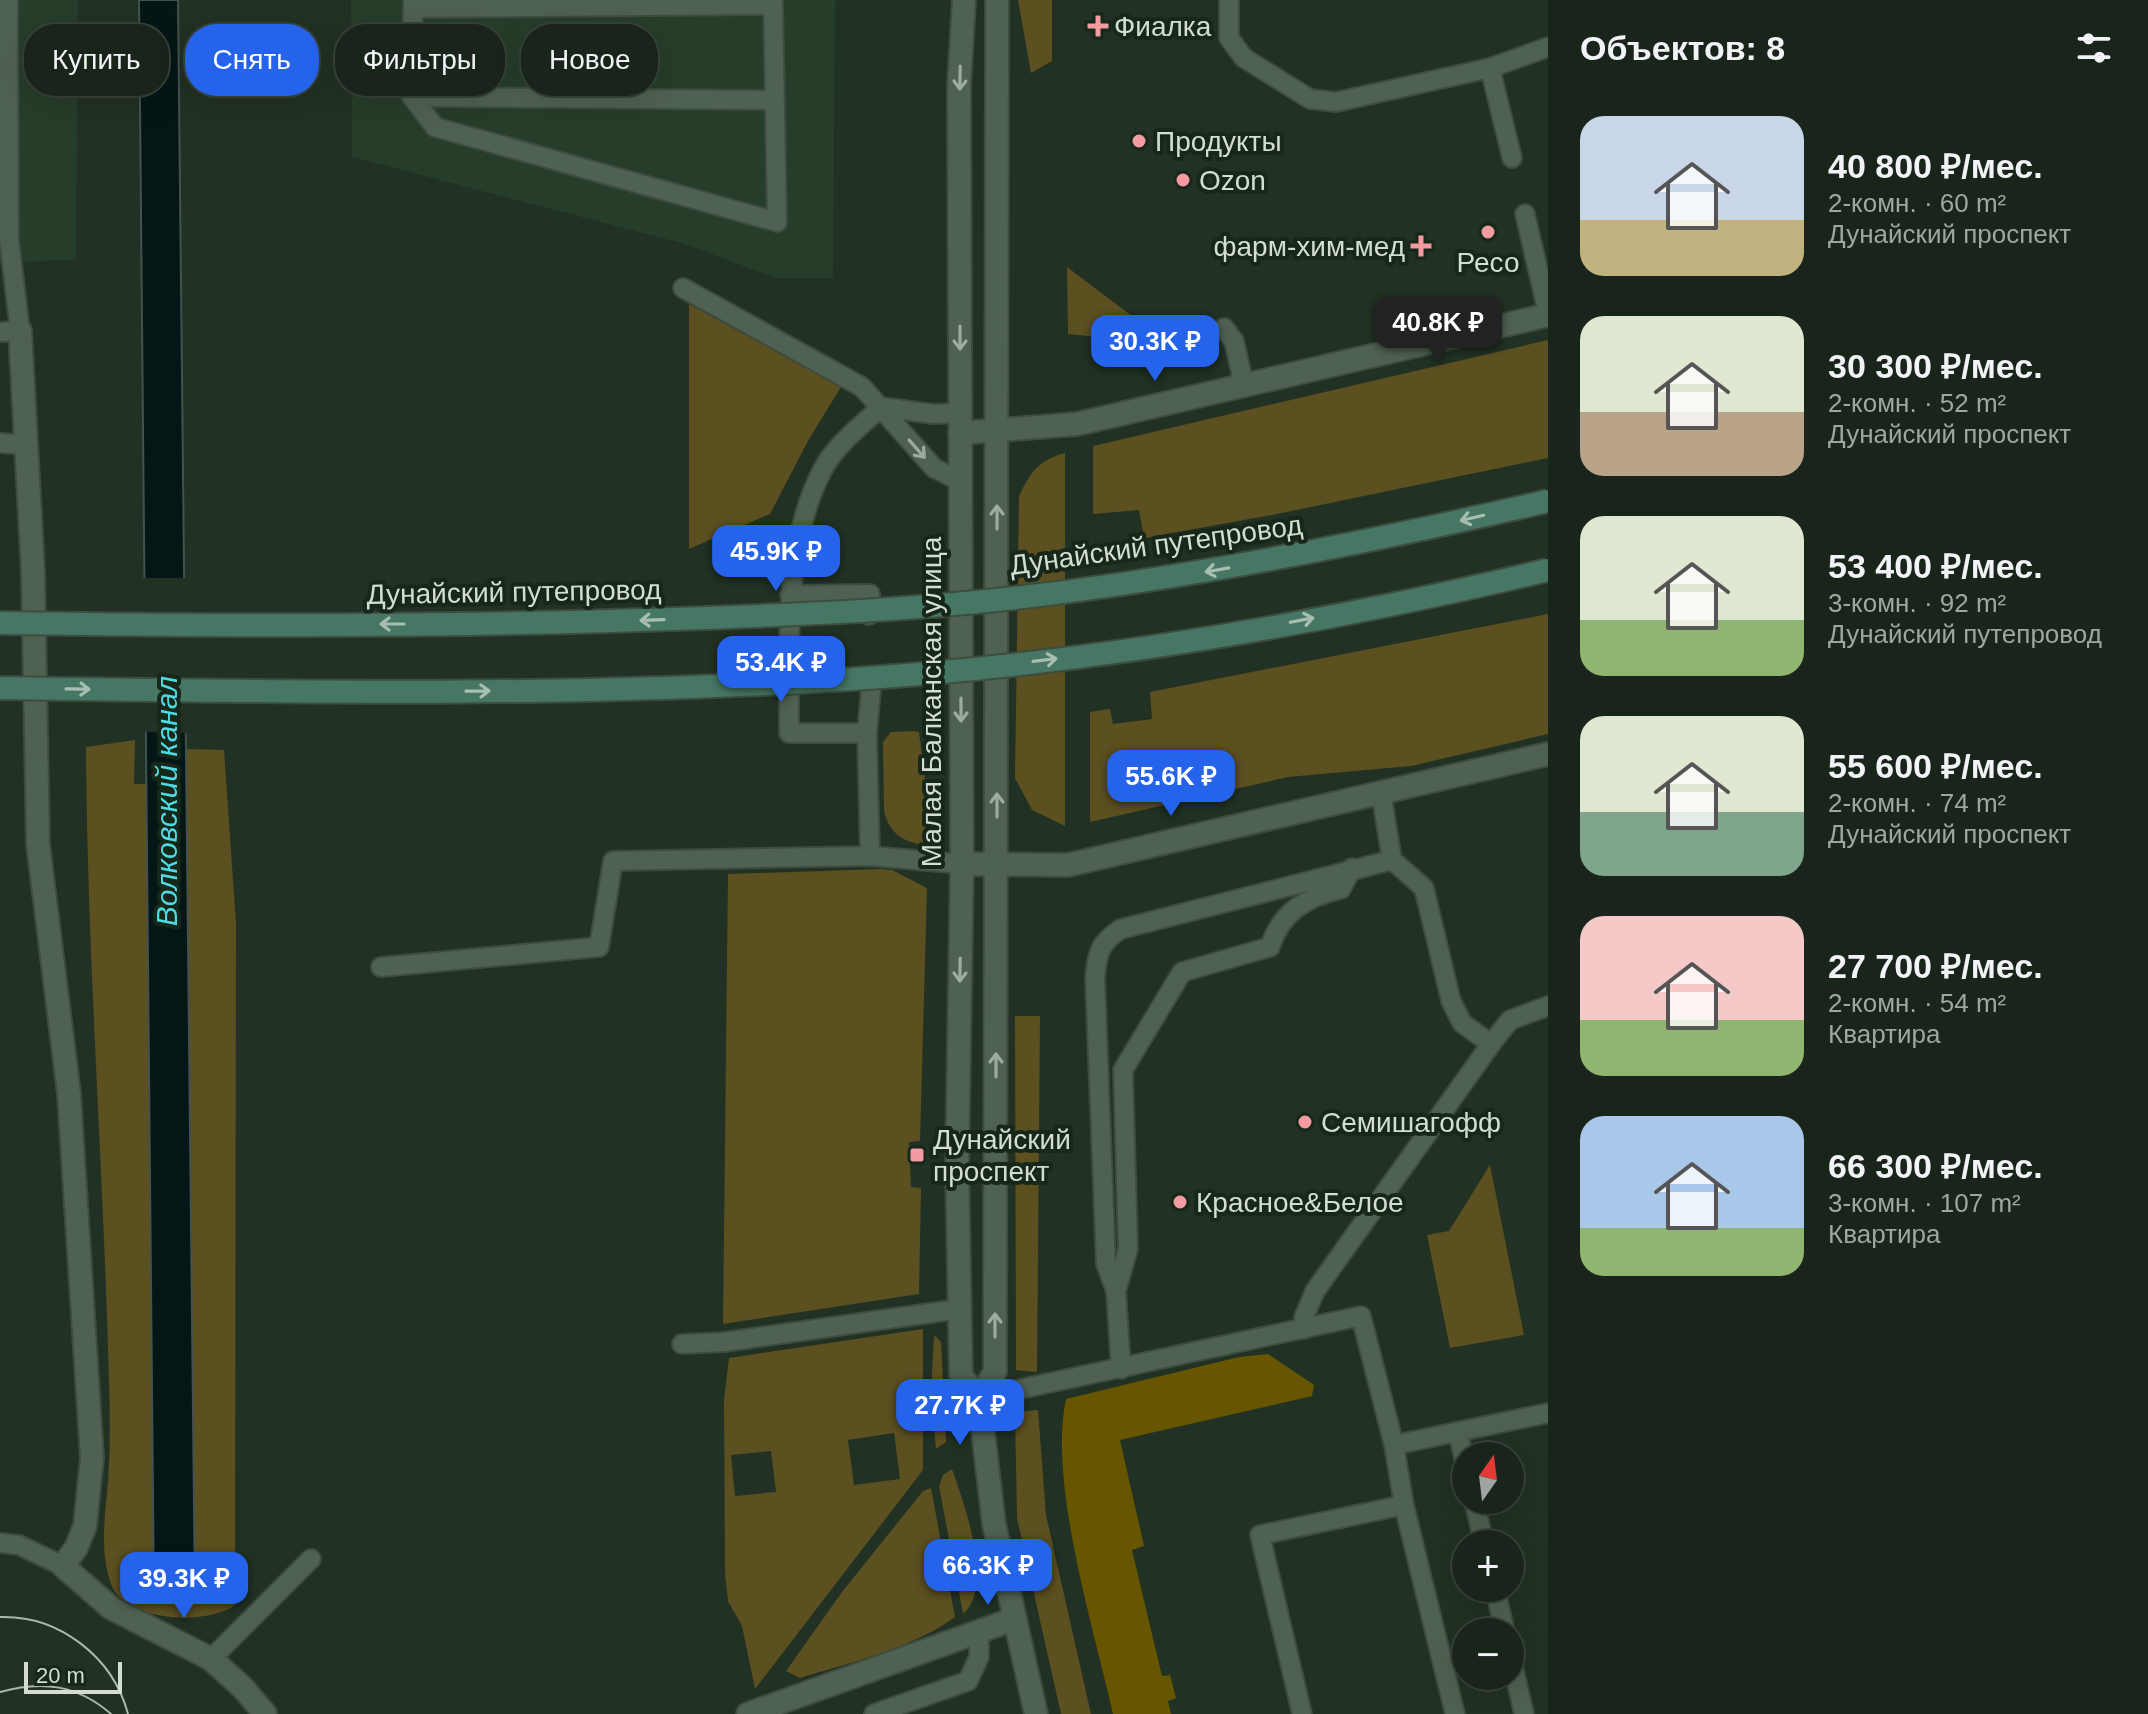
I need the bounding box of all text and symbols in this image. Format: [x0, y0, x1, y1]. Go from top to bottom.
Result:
place label: Фиалка [1114, 11, 1212, 42]
marker: Фиалка [1089, 17, 1107, 35]
chip: Купить [24, 24, 169, 96]
chip: Снять [185, 24, 319, 96]
chip: Фильтры [335, 24, 505, 96]
chip: Новое [521, 24, 658, 96]
icon: filters [2072, 26, 2116, 70]
text: Объектов: 8 [1580, 29, 1785, 67]
one-way arrow [952, 64, 967, 91]
place label: Продукты [1155, 126, 1282, 157]
marker: Продукты [1130, 132, 1148, 150]
text: 40 800 ₽/мес. [1828, 147, 2043, 185]
icon: home [1644, 148, 1740, 244]
place label: Ozon [1199, 165, 1266, 196]
marker: Ozon [1174, 171, 1192, 189]
text: 2-комн. · 60 m² [1828, 188, 2006, 218]
text: Дунайский проспект [1828, 219, 2071, 249]
marker: Ресо [1479, 223, 1497, 241]
place label: фарм-хим-мед [1213, 231, 1405, 262]
marker: фарм-хим-мед [1412, 237, 1430, 255]
place label: Ресо [1457, 247, 1519, 278]
pin: 40.8K ₽ [1364, 296, 1512, 364]
text: 40.8K ₽ [1392, 307, 1484, 337]
pin: 30.3K ₽ [1081, 315, 1229, 383]
one-way arrow [952, 324, 968, 351]
text: 30.3K ₽ [1109, 326, 1201, 356]
text: 30 300 ₽/мес. [1828, 347, 2043, 385]
icon: home [1644, 348, 1740, 444]
text: 2-комн. · 52 m² [1828, 388, 2006, 418]
text: Дунайский проспект [1828, 419, 2071, 449]
one-way arrow [908, 438, 926, 459]
one-way arrow [989, 504, 1005, 531]
street label: Дунайский путепровод [1008, 509, 1304, 581]
one-way arrow [1460, 511, 1485, 526]
pin: 45.9K ₽ [702, 525, 850, 593]
text: 45.9K ₽ [730, 536, 822, 566]
street label: Малая Балканская улица [916, 536, 947, 867]
text: 53 400 ₽/мес. [1828, 547, 2043, 585]
icon: home [1644, 548, 1740, 644]
one-way arrow [1205, 563, 1230, 578]
street label: Дунайский путепровод [366, 574, 662, 610]
text: 3-комн. · 92 m² [1828, 588, 2006, 618]
one-way arrow [1288, 612, 1314, 627]
one-way arrow [639, 613, 666, 628]
one-way arrow [379, 616, 406, 632]
text: Дунайский путепровод [1828, 619, 2102, 649]
pin: 53.4K ₽ [707, 636, 855, 704]
text: 53.4K ₽ [735, 647, 827, 677]
one-way arrow [1031, 653, 1058, 668]
water label: Волковский канал [150, 676, 183, 926]
one-way arrow [64, 681, 91, 697]
one-way arrow [464, 683, 491, 698]
one-way arrow [953, 696, 969, 723]
text: 55 600 ₽/мес. [1828, 747, 2043, 785]
icon: home [1644, 748, 1740, 844]
pin: 55.6K ₽ [1097, 750, 1245, 818]
text: 55.6K ₽ [1125, 761, 1217, 791]
text: 2-комн. · 74 m² [1828, 788, 2006, 818]
one-way arrow [989, 792, 1005, 819]
text: Дунайский проспект [1828, 819, 2071, 849]
text: 27 700 ₽/мес. [1828, 947, 2043, 985]
icon: home [1644, 948, 1740, 1044]
one-way arrow [953, 956, 968, 983]
text: 2-комн. · 54 m² [1828, 988, 2006, 1018]
text: Квартира [1828, 1019, 1940, 1049]
one-way arrow [988, 1052, 1004, 1079]
place label: Семишагофф [1321, 1107, 1501, 1138]
marker: Семишагофф [1296, 1113, 1314, 1131]
place label: Дунайский проспект [933, 1124, 1071, 1187]
marker: Дунайский проспект [908, 1146, 926, 1164]
text: 66 300 ₽/мес. [1828, 1147, 2043, 1185]
icon: home [1644, 1148, 1740, 1244]
place label: Красное&Белое [1196, 1187, 1404, 1218]
text: 3-комн. · 107 m² [1828, 1188, 2021, 1218]
marker: Красное&Белое [1171, 1193, 1189, 1211]
text: Квартира [1828, 1219, 1940, 1249]
one-way arrow [987, 1312, 1003, 1339]
pin: 27.7K ₽ [886, 1379, 1034, 1447]
text: 27.7K ₽ [914, 1390, 1006, 1420]
north arrow [1452, 1442, 1524, 1514]
map controls [1452, 1442, 1524, 1690]
button: + [1452, 1530, 1524, 1602]
pin: 66.3K ₽ [914, 1539, 1062, 1607]
text: 66.3K ₽ [942, 1550, 1034, 1580]
pin: 39.3K ₽ [110, 1552, 258, 1620]
text: 39.3K ₽ [138, 1563, 230, 1593]
button: − [1452, 1618, 1524, 1690]
scale bar [24, 1658, 122, 1694]
text: 20 m [36, 1663, 85, 1688]

